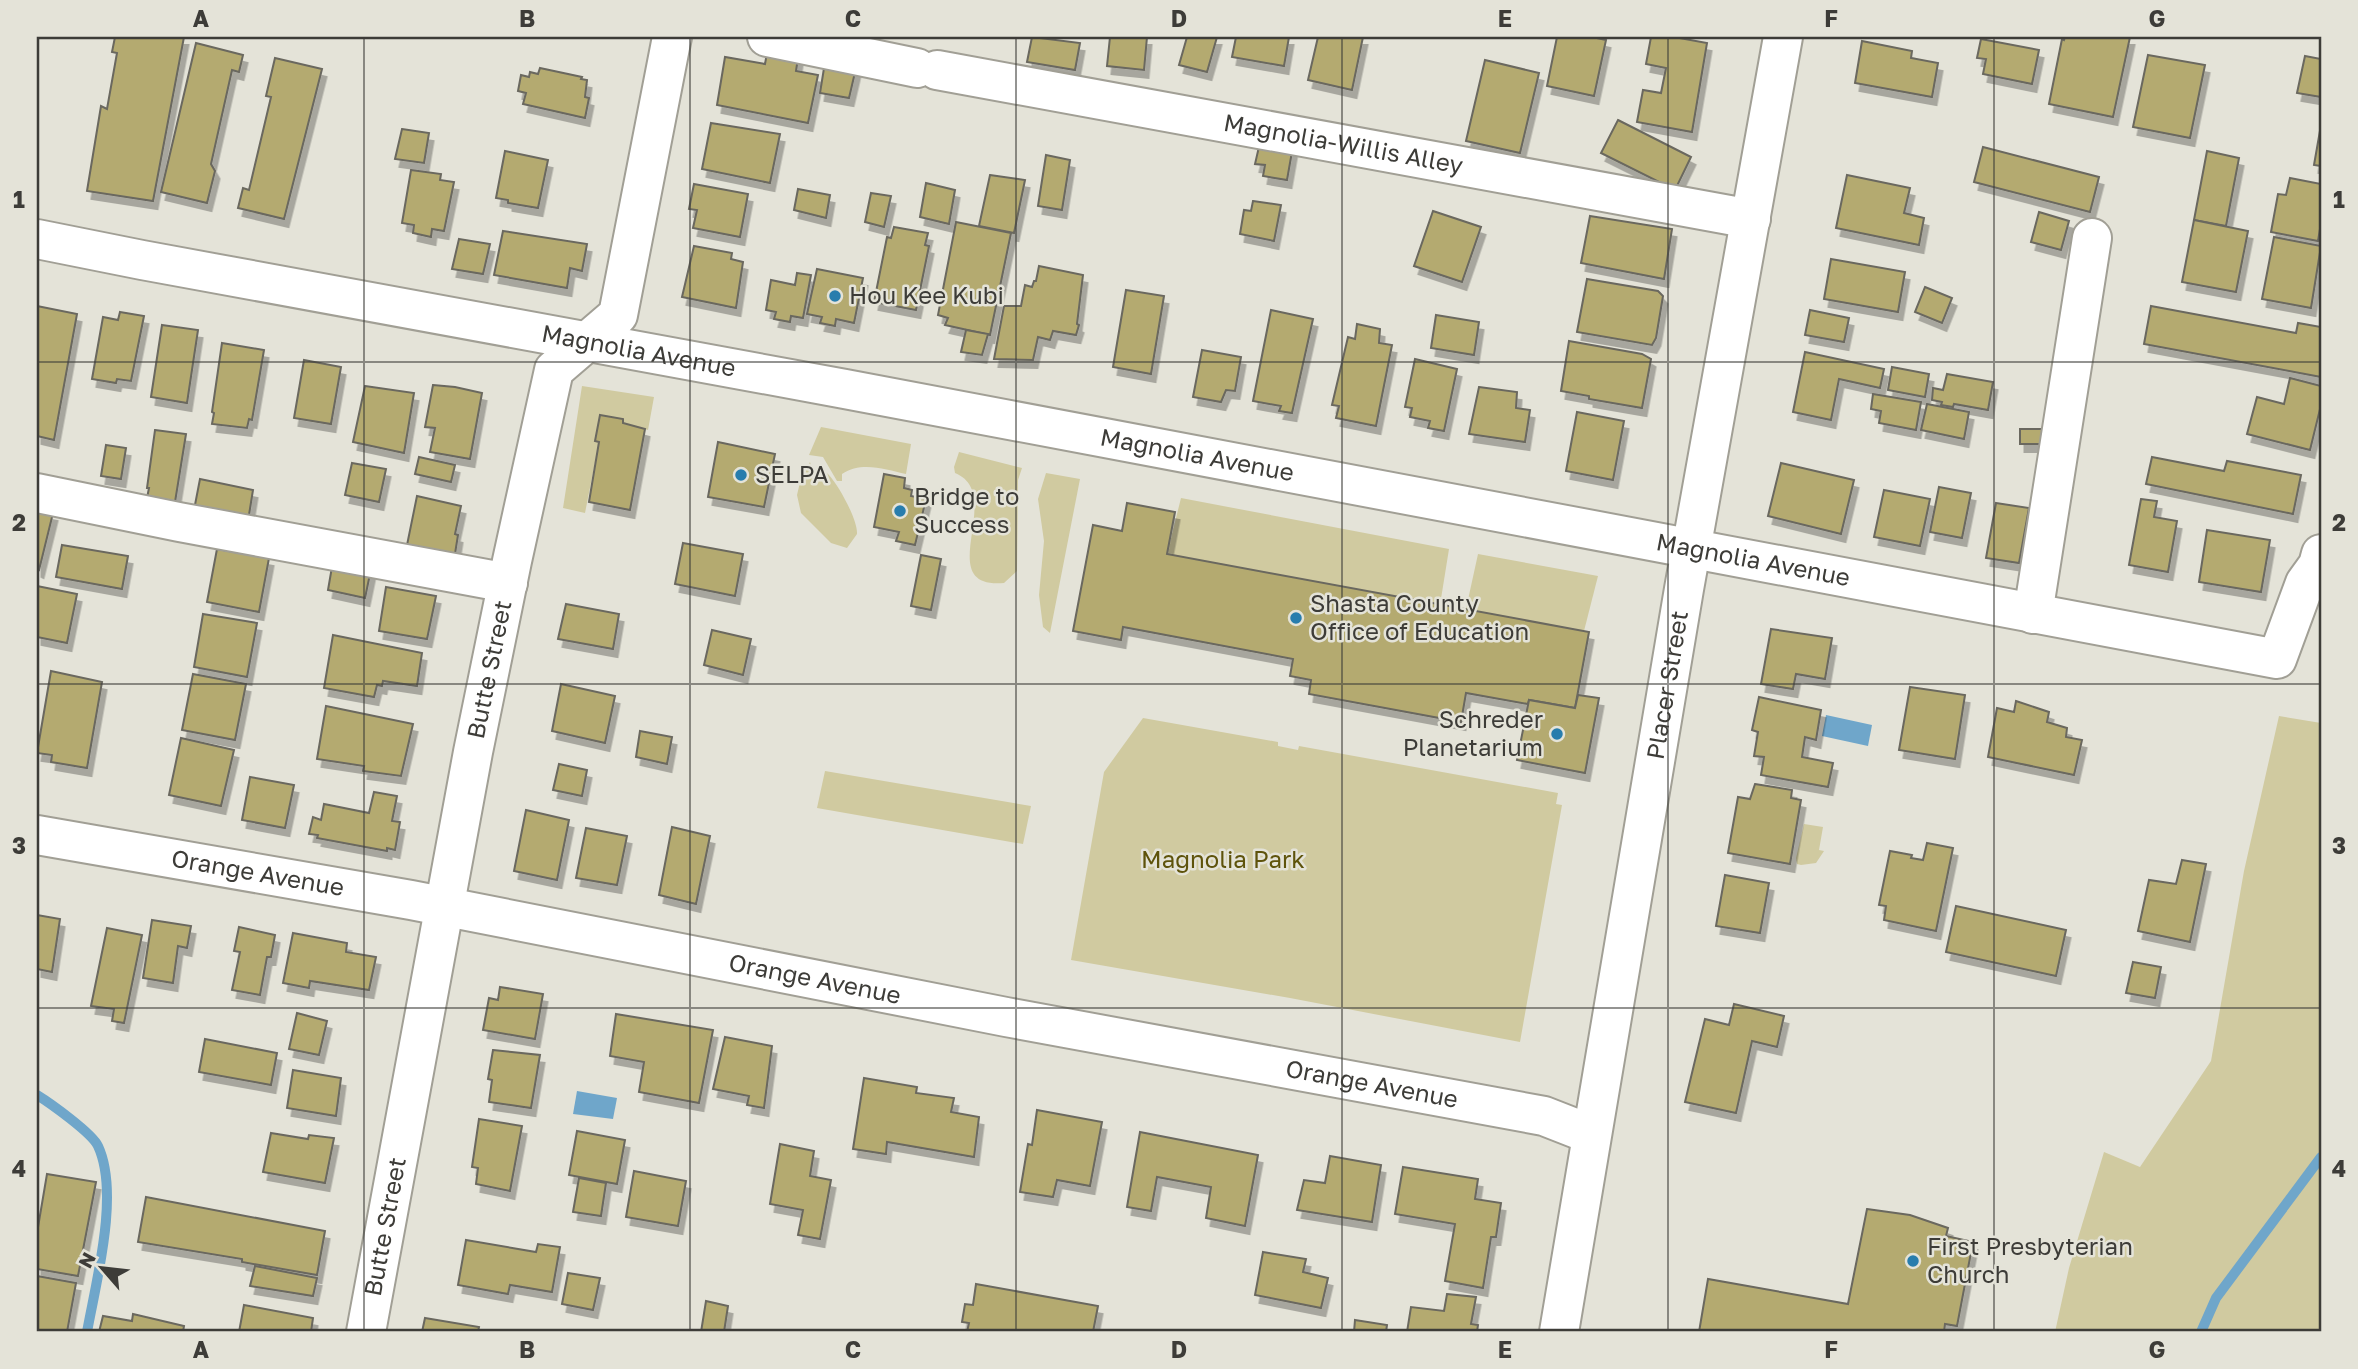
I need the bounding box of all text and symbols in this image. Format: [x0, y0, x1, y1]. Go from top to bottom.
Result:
text: A [193, 4, 210, 32]
text: B [519, 4, 535, 32]
text: C [845, 4, 861, 32]
text: D [1171, 4, 1187, 32]
text: E [1498, 4, 1512, 32]
text: F [1824, 4, 1838, 32]
text: G [2149, 4, 2165, 32]
street label: Magnolia-Willis Alley [1222, 107, 1465, 179]
text: 1 [13, 185, 25, 213]
text: 1 [2333, 185, 2345, 213]
place label: Hou Kee Kubi [849, 280, 1004, 309]
marker: Hou Kee Kubi [827, 288, 843, 304]
street label: Magnolia Avenue [540, 318, 738, 382]
street label: Magnolia Avenue [1098, 421, 1297, 486]
place label: SELPA [755, 459, 829, 488]
marker: SELPA [733, 467, 749, 483]
place label: Bridge to Success [914, 481, 1019, 538]
marker: Bridge to Success [892, 503, 908, 519]
text: 2 [12, 508, 26, 536]
text: 2 [2332, 508, 2346, 536]
street label: Magnolia Avenue [1654, 526, 1853, 591]
place label: Shasta County Office of Education [1310, 588, 1529, 645]
street label: Butte Street [460, 597, 517, 741]
street label: Placer Street [1640, 608, 1693, 761]
marker: Shasta County Office of Education [1288, 610, 1304, 626]
place label: Schreder Planetarium [1403, 704, 1543, 761]
marker: Schreder Planetarium [1549, 726, 1565, 742]
text: 3 [12, 831, 26, 859]
text: 3 [2332, 831, 2346, 859]
street label: Orange Avenue [169, 843, 346, 901]
park label: Magnolia Park [1141, 844, 1305, 873]
street label: Orange Avenue [726, 947, 903, 1009]
street label: Orange Avenue [1284, 1053, 1461, 1113]
text: 4 [12, 1154, 26, 1182]
text: 4 [2332, 1154, 2346, 1182]
street label: Butte Street [357, 1155, 411, 1298]
place label: First Presbyterian Church [1927, 1231, 2133, 1288]
north arrow [66, 1232, 136, 1302]
text: N [73, 1248, 100, 1272]
marker: First Presbyterian Church [1905, 1253, 1921, 1269]
text: A [193, 1335, 210, 1363]
text: B [519, 1335, 535, 1363]
text: C [845, 1335, 861, 1363]
text: D [1171, 1335, 1187, 1363]
text: E [1498, 1335, 1512, 1363]
text: F [1824, 1335, 1838, 1363]
text: G [2149, 1335, 2165, 1363]

